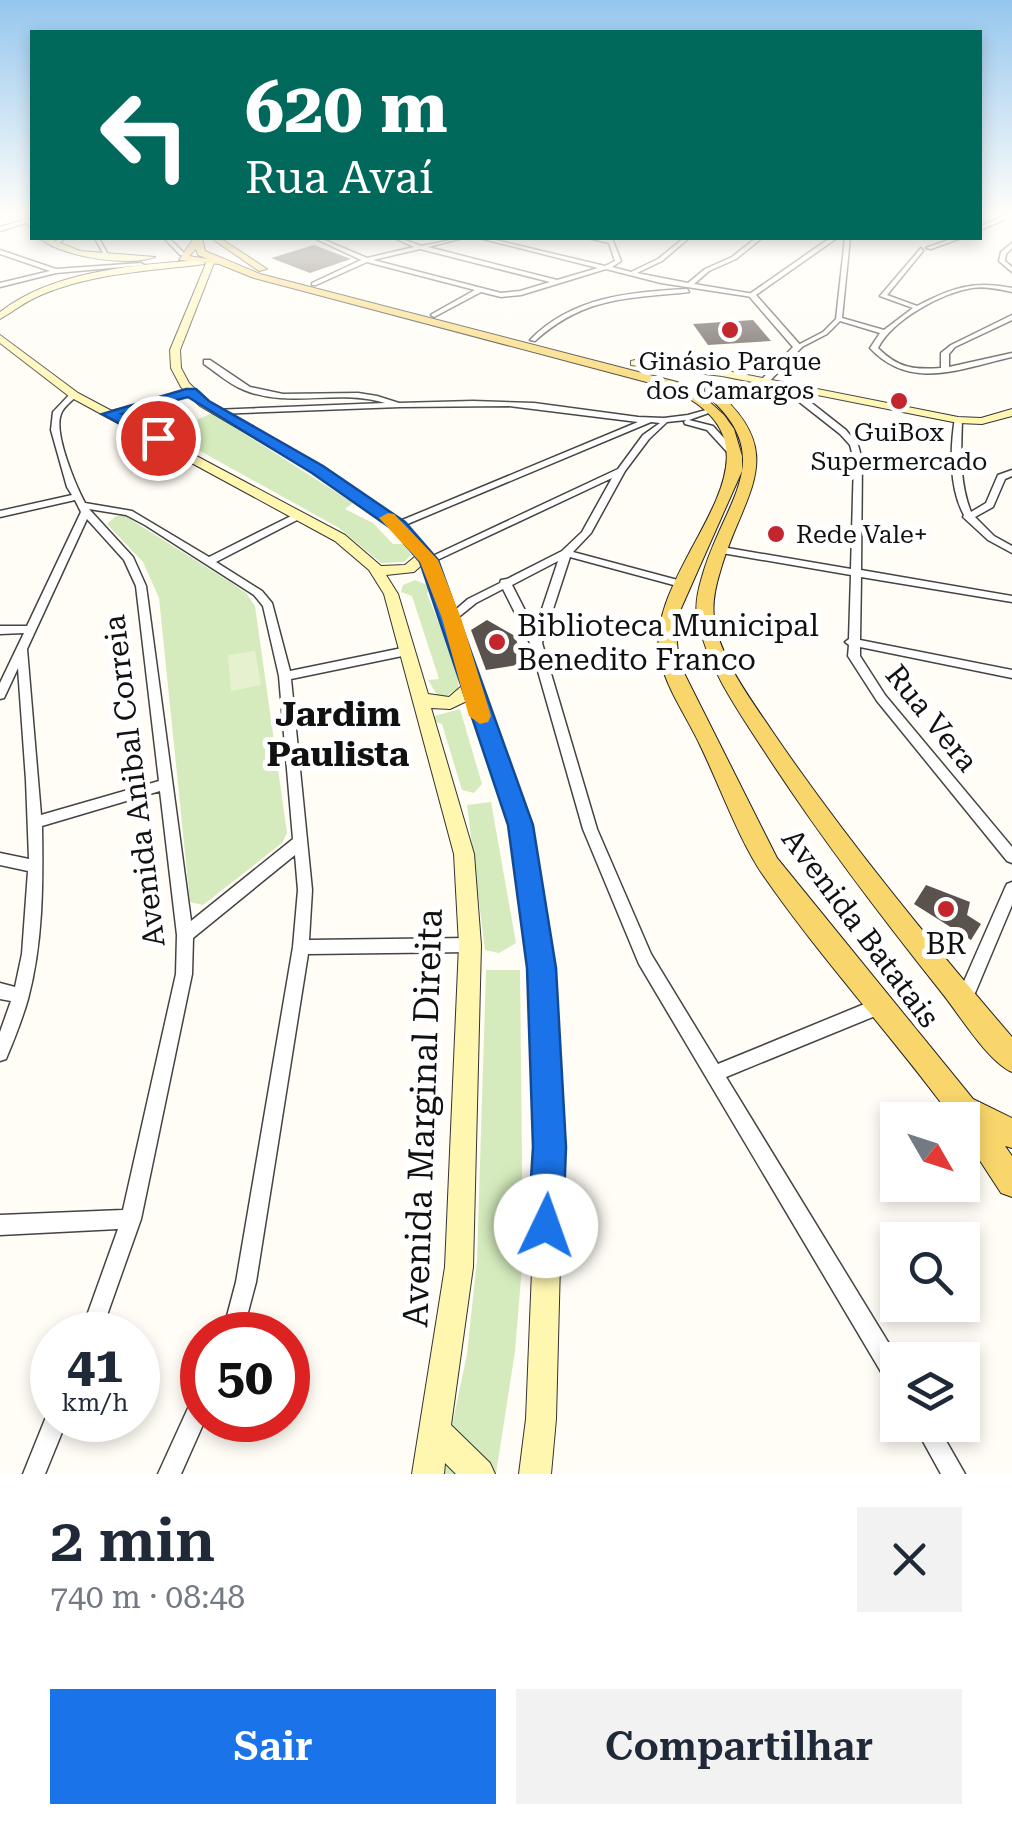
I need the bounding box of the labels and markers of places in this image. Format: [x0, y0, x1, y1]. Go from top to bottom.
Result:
marker: Ginásio Parque dos Camargos [719, 319, 741, 341]
place label: Ginásio Parque dos Camargos [639, 347, 821, 405]
marker: GuiBox Supermercado [888, 390, 910, 412]
pin [116, 396, 201, 481]
place label: GuiBox Supermercado [811, 418, 987, 476]
place label: Rede Vale+ [796, 520, 928, 549]
marker: Rede Vale+ [765, 523, 787, 545]
place label: Biblioteca Municipal Benedito Franco [517, 608, 819, 677]
marker: Biblioteca Municipal Benedito Franco [486, 631, 508, 653]
marker: BR [935, 898, 957, 920]
place label: BR [926, 926, 967, 961]

